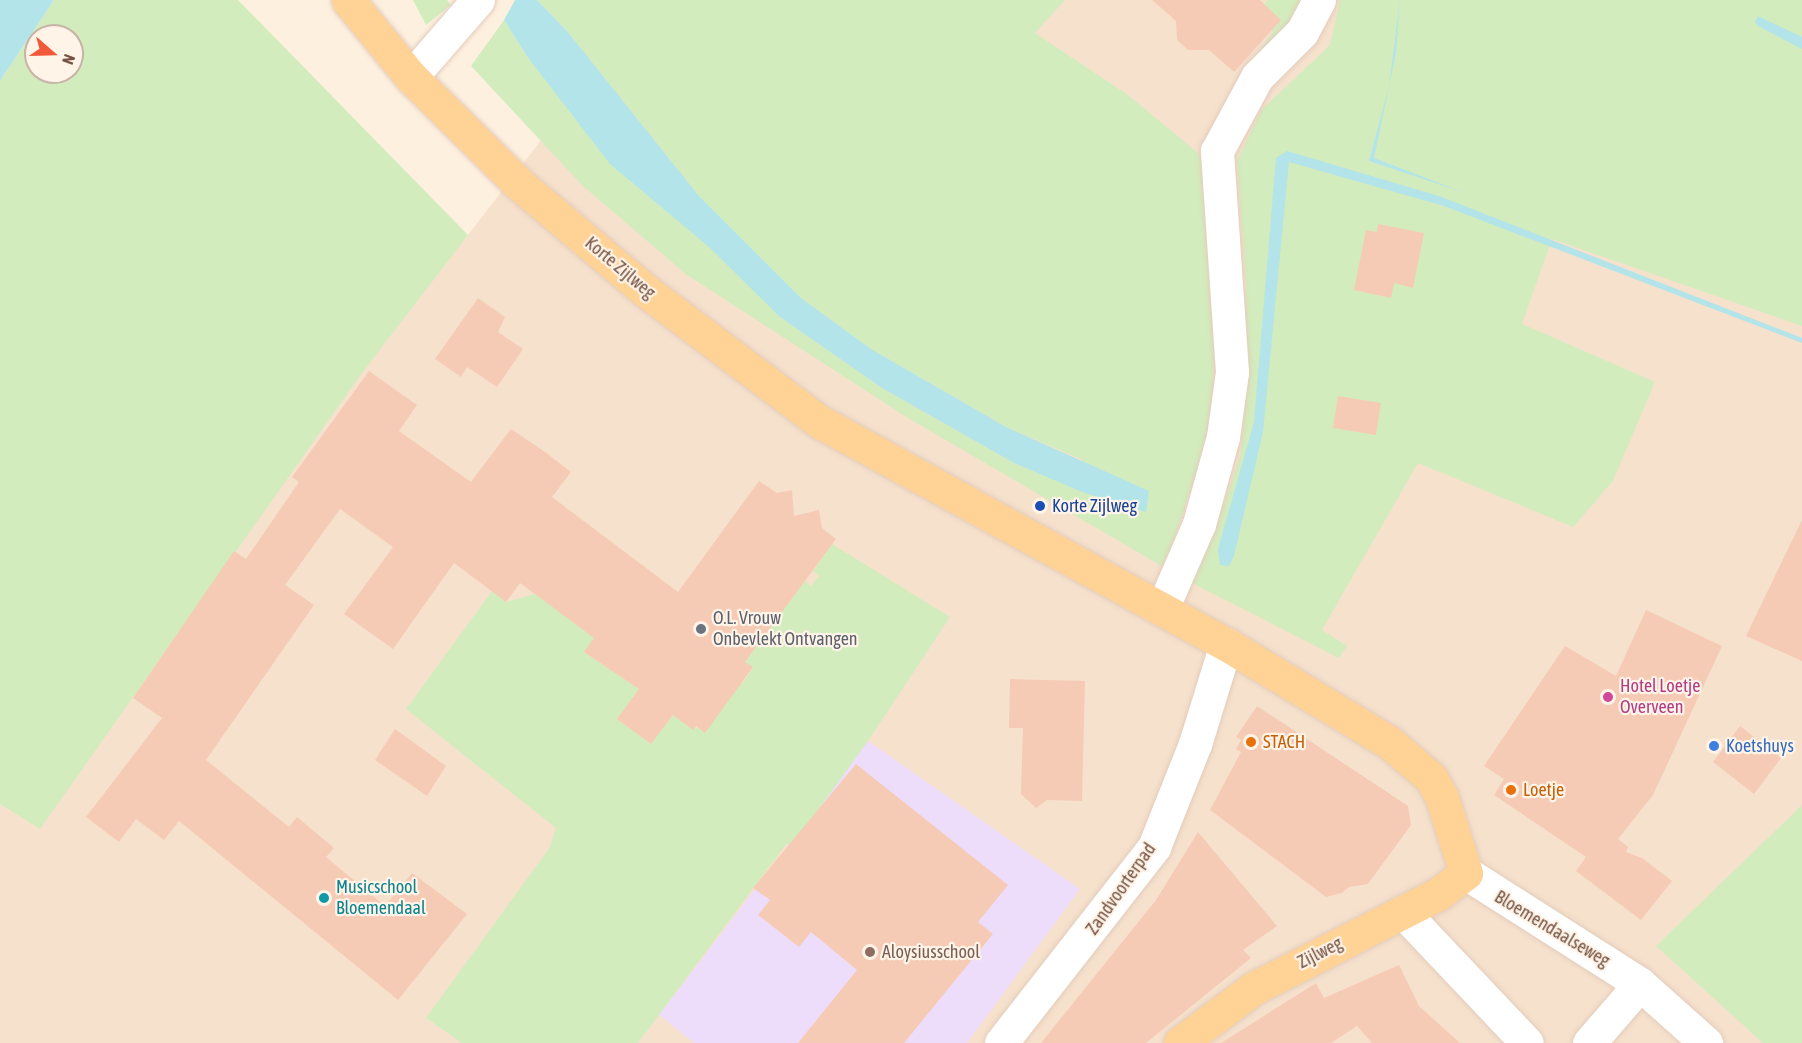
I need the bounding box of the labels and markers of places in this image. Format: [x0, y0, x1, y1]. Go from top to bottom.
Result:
place label: Korte Zijlweg [1052, 495, 1137, 517]
marker: Korte Zijlweg [1033, 499, 1047, 513]
place label: O.L. Vrouw Onbevlekt Ontvangen [713, 608, 858, 650]
marker: O.L. Vrouw Onbevlekt Ontvangen [694, 622, 708, 636]
place label: Hotel Loetje Overveen [1620, 676, 1700, 718]
marker: Hotel Loetje Overveen [1601, 690, 1615, 704]
place label: STACH [1263, 731, 1305, 753]
marker: STACH [1244, 735, 1258, 749]
place label: Koetshuys [1726, 735, 1794, 757]
marker: Koetshuys [1707, 739, 1721, 753]
place label: Loetje [1523, 779, 1564, 801]
marker: Loetje [1504, 783, 1518, 797]
place label: Musicschool Bloemendaal [336, 877, 426, 920]
marker: Musicschool Bloemendaal [317, 891, 331, 905]
place label: Aloysiusschool [882, 941, 980, 963]
marker: Aloysiusschool [863, 945, 877, 959]

